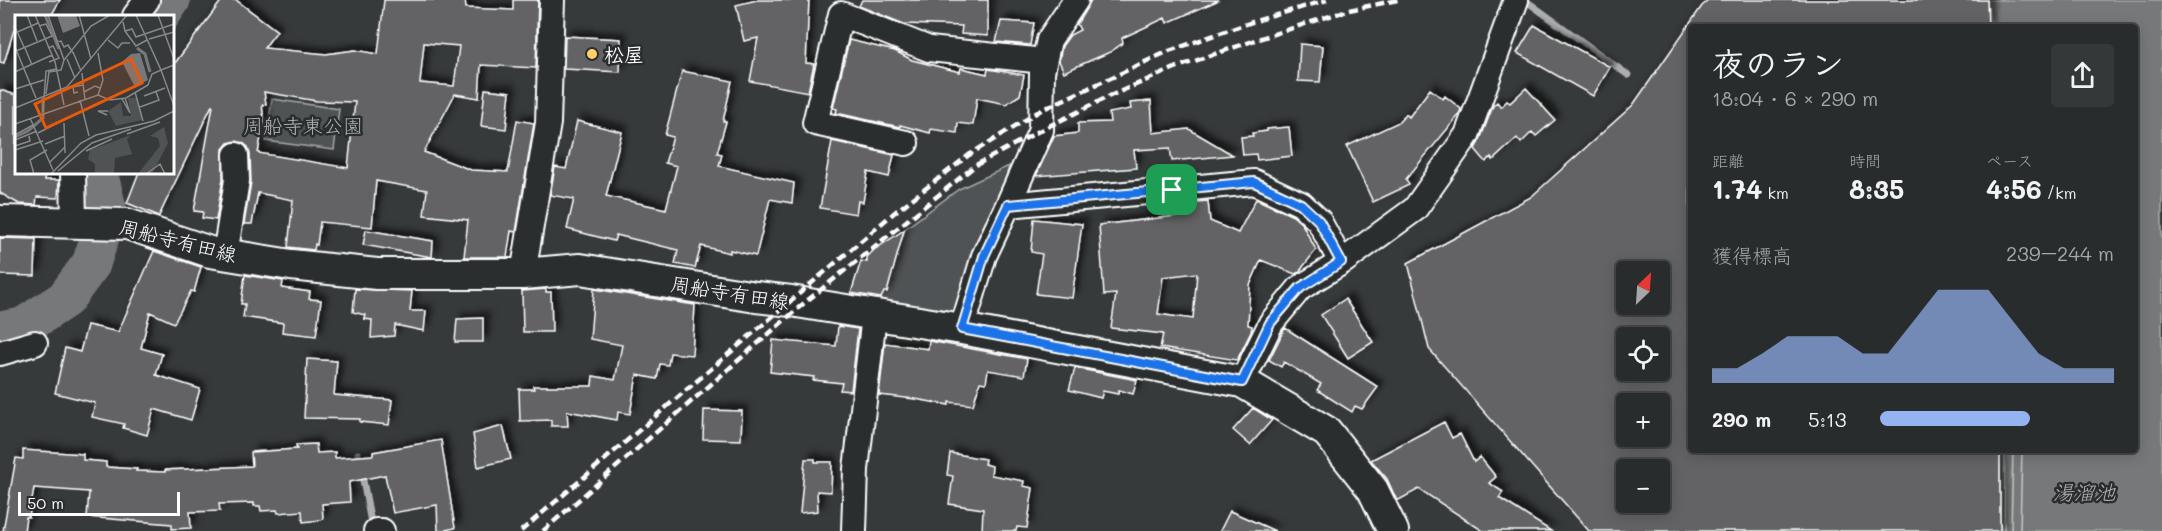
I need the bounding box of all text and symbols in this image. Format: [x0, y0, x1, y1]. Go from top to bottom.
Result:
inset map [15, 15, 174, 174]
place label: 松屋 [604, 41, 644, 67]
text: 夜のラン [1712, 41, 1844, 84]
button: share [2051, 44, 2114, 107]
marker: 松屋 [585, 47, 599, 61]
text: 18:04 · 6 × 290 m [1712, 85, 1878, 111]
park label: 周船寺東公園 [243, 112, 363, 138]
text: 距離 [1712, 150, 1744, 171]
text: 時間 [1849, 150, 1881, 171]
text: ペース [1986, 150, 2033, 171]
pin [1146, 164, 1197, 215]
text: 1.74 [1712, 172, 1763, 206]
text: 8:35 [1849, 172, 1904, 206]
text: 4:56 [1986, 172, 2042, 206]
icon: arrive [1155, 173, 1188, 206]
text: km [1763, 182, 1789, 203]
text: /km [2042, 182, 2076, 203]
street label: 周船寺有田線 [117, 213, 239, 267]
text: 239–244 m [2006, 240, 2114, 266]
text: 獲得標高 [1712, 242, 1792, 268]
north arrow [1616, 261, 1670, 315]
map controls [1616, 261, 1670, 513]
street label: 周船寺有田線 [669, 270, 791, 314]
button: locate [1616, 327, 1670, 381]
button: + [1616, 393, 1670, 447]
text: 290 m [1712, 406, 1771, 432]
text: 5:13 [1808, 406, 1847, 432]
button: − [1616, 459, 1670, 513]
water label: 湯溜池 [2053, 478, 2116, 505]
scale bar [18, 489, 180, 516]
text: 50 m [27, 492, 64, 513]

